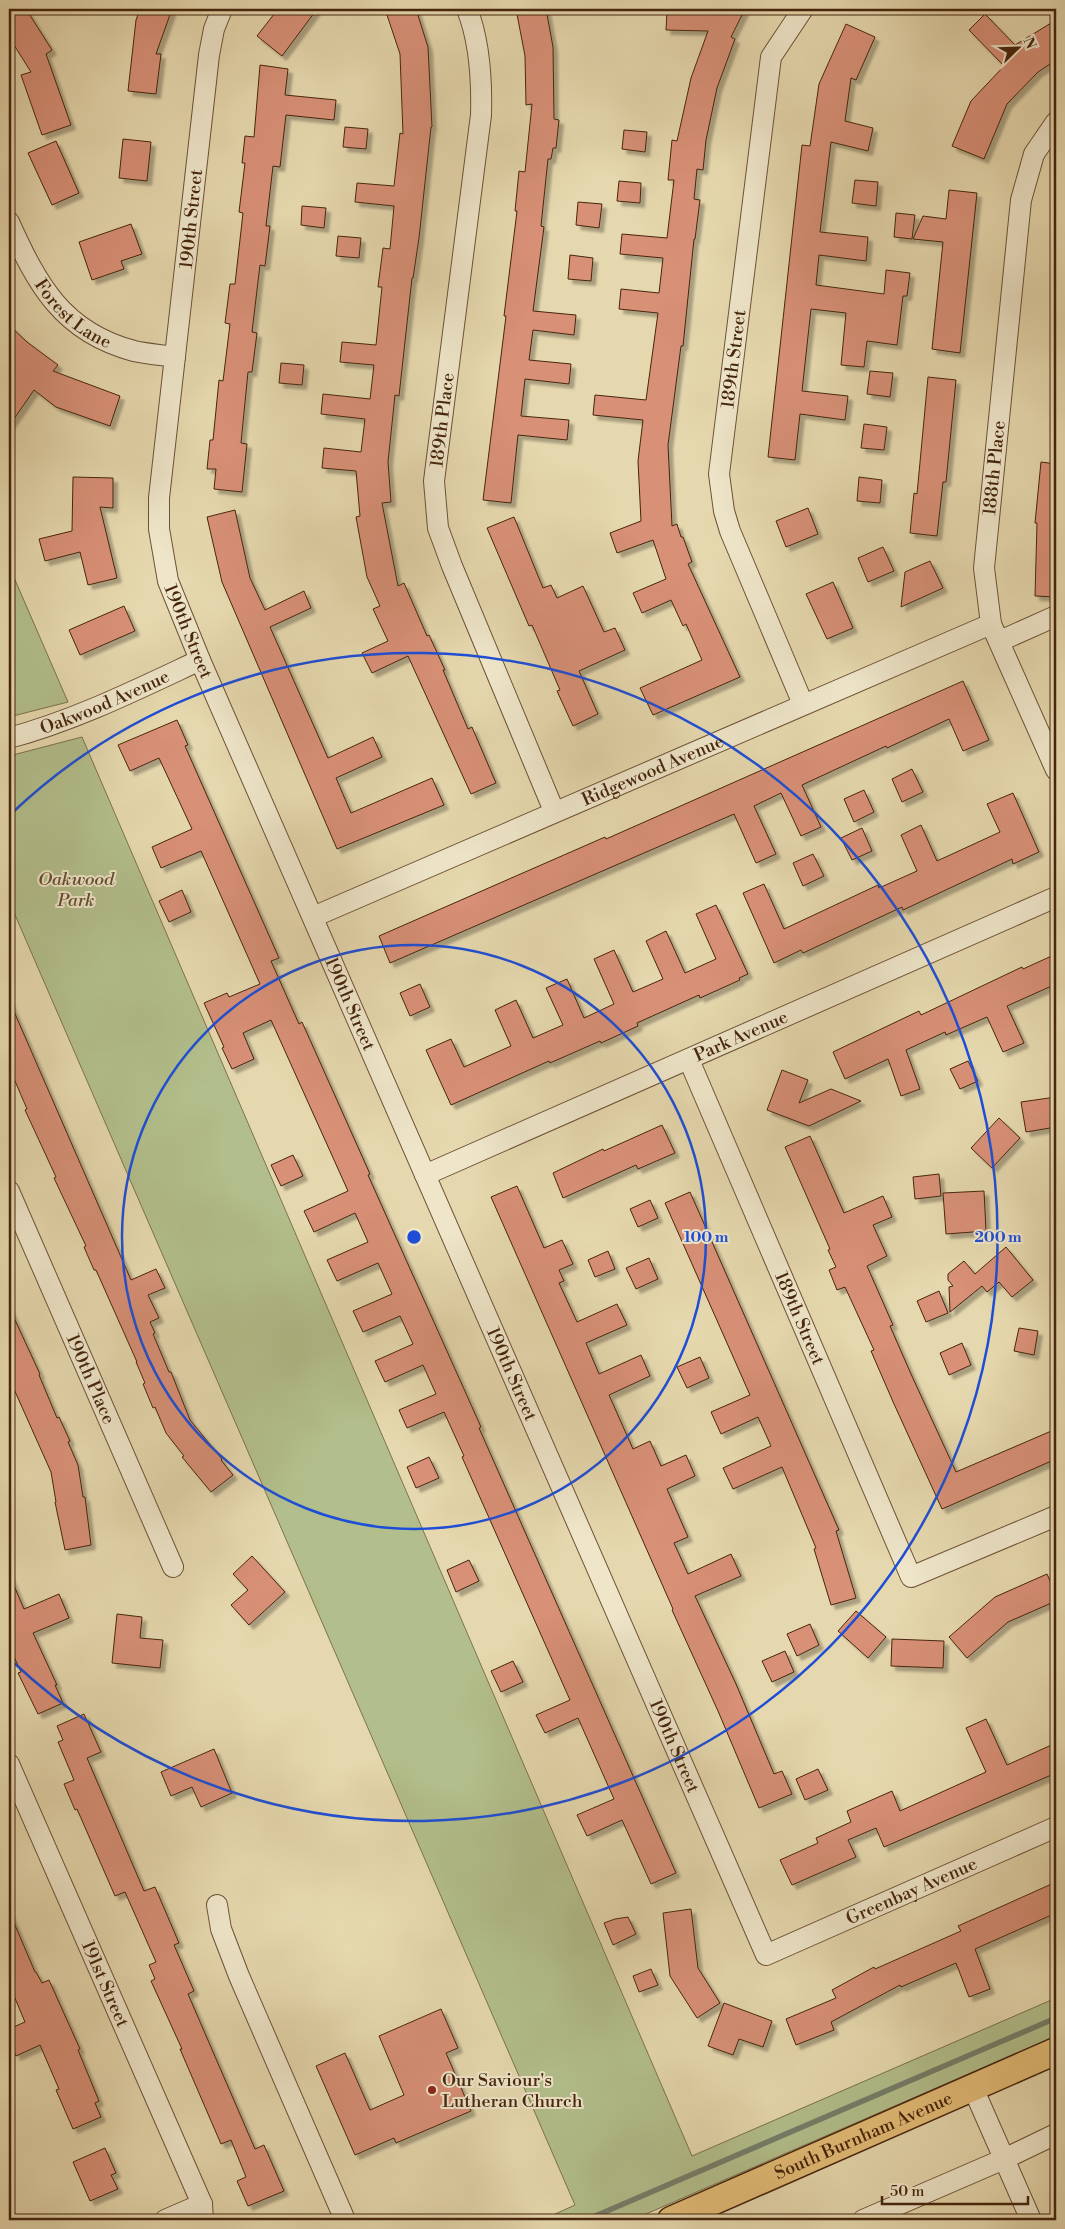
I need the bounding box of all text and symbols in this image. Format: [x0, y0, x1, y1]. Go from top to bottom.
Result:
north arrow [992, 22, 1042, 72]
text: N [1019, 35, 1039, 52]
street label: 190th Street [175, 168, 208, 270]
street label: Forest Lane [29, 274, 115, 354]
street label: 189th Street [716, 308, 751, 410]
street label: 189th Place [425, 371, 460, 469]
street label: 188th Place [978, 419, 1011, 517]
street label: 190th Street [159, 581, 218, 683]
street label: Oakwood Avenue [37, 665, 173, 740]
street label: Ridgewood Avenue [578, 730, 727, 812]
park label: Oakwood Park [38, 868, 115, 912]
street label: 190th Street [319, 954, 381, 1055]
street label: Park Avenue [690, 1006, 792, 1067]
centre of rings [405, 1228, 423, 1246]
text: 100 m [684, 1228, 729, 1247]
text: 200 m [974, 1228, 1022, 1247]
street label: 189th Street [769, 1268, 830, 1369]
street label: 190th Street [481, 1324, 542, 1425]
street label: 190th Place [61, 1331, 120, 1428]
street label: 190th Street [644, 1696, 705, 1797]
street label: Greenbay Avenue [842, 1852, 981, 1930]
street label: 191st Street [76, 1937, 134, 2031]
place label: Our Saviour's Lutheran Church [442, 2069, 583, 2113]
marker: Our Saviour's Lutheran Church [426, 2084, 438, 2096]
street label: South Burnham Avenue [771, 2087, 956, 2185]
scale bar [882, 2174, 1029, 2206]
text: 50 m [890, 2182, 924, 2201]

